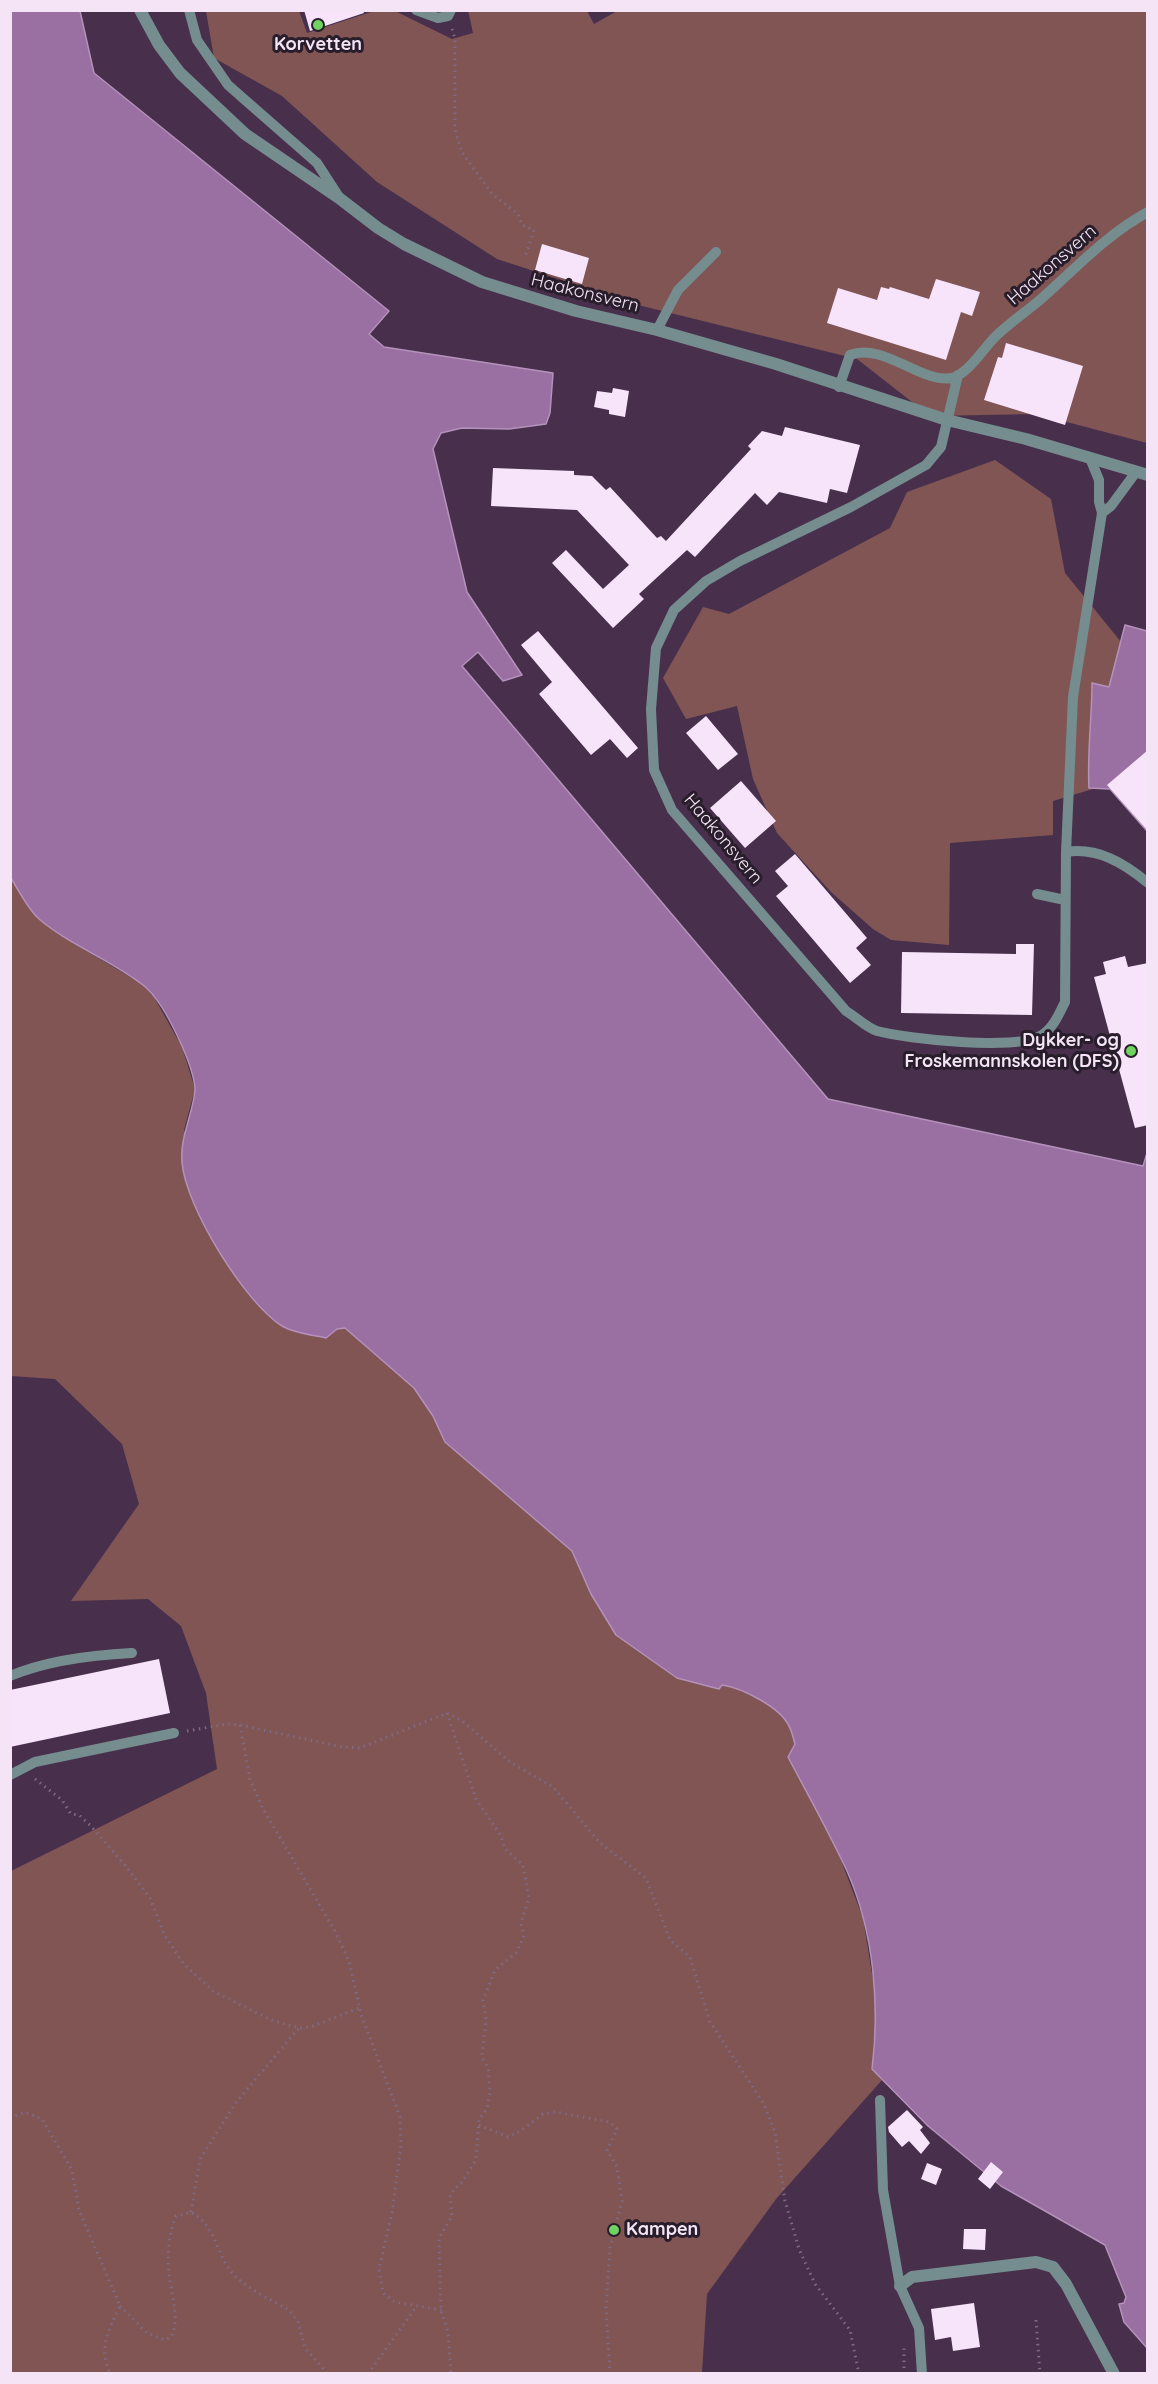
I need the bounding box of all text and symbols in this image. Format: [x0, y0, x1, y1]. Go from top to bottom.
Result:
marker: Korvetten [311, 18, 325, 32]
place label: Korvetten [274, 34, 362, 56]
street label: Haakonsvern [1003, 220, 1101, 310]
street label: Haakonsvern [529, 269, 641, 317]
street label: Haakonsvern [679, 790, 767, 888]
place label: Dykker- og Froskemannskolen (DFS) [905, 1030, 1119, 1072]
marker: Dykker- og Froskemannskolen (DFS) [1124, 1044, 1138, 1058]
place label: Kampen [626, 2219, 698, 2241]
marker: Kampen [607, 2223, 621, 2237]

